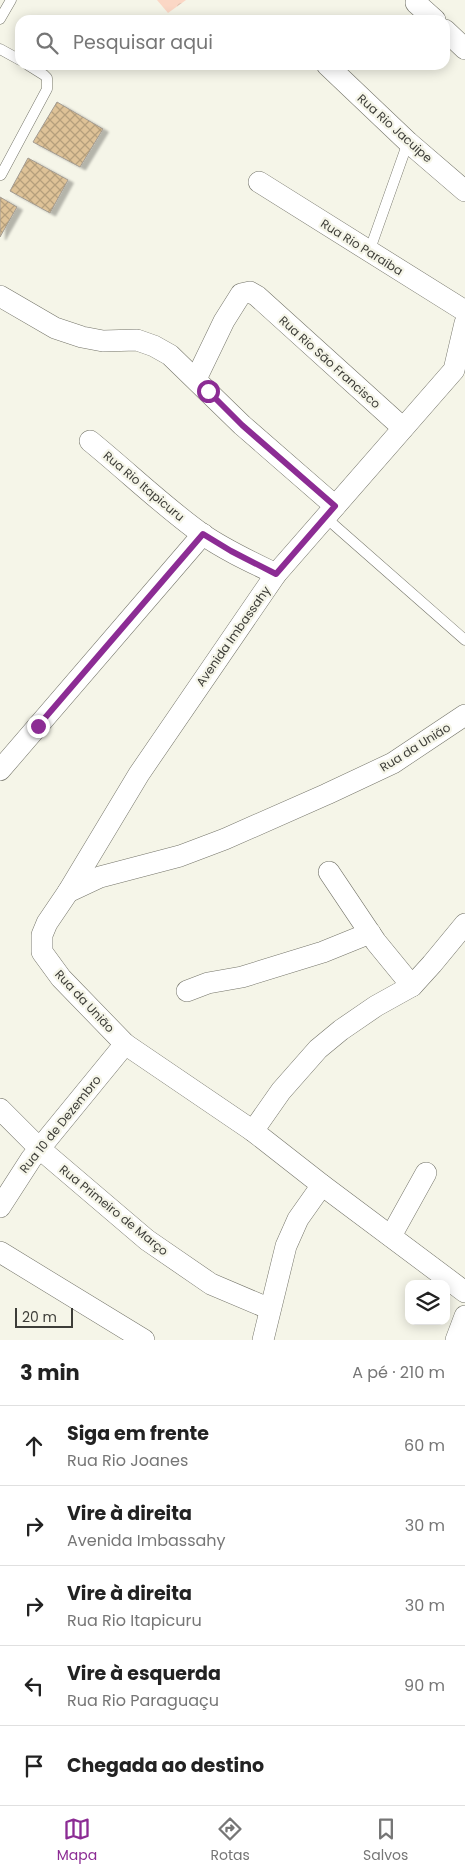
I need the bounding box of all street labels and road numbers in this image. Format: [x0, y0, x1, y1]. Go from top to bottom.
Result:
street label: Rua Rio Jacuipe [354, 90, 436, 166]
street label: Rua Rio Paraiba [318, 215, 406, 279]
street label: Rua Rio São Francisco [276, 312, 385, 412]
street label: Rua Rio Itapicuru [100, 447, 188, 525]
street label: Avenida Imbassahy [192, 582, 274, 690]
street label: Rua da União [376, 718, 454, 775]
street label: Rua da União [51, 966, 119, 1036]
street label: Rua 10 de Dezembro [15, 1071, 105, 1176]
street label: Rua Primeiro de Março [56, 1161, 172, 1259]

